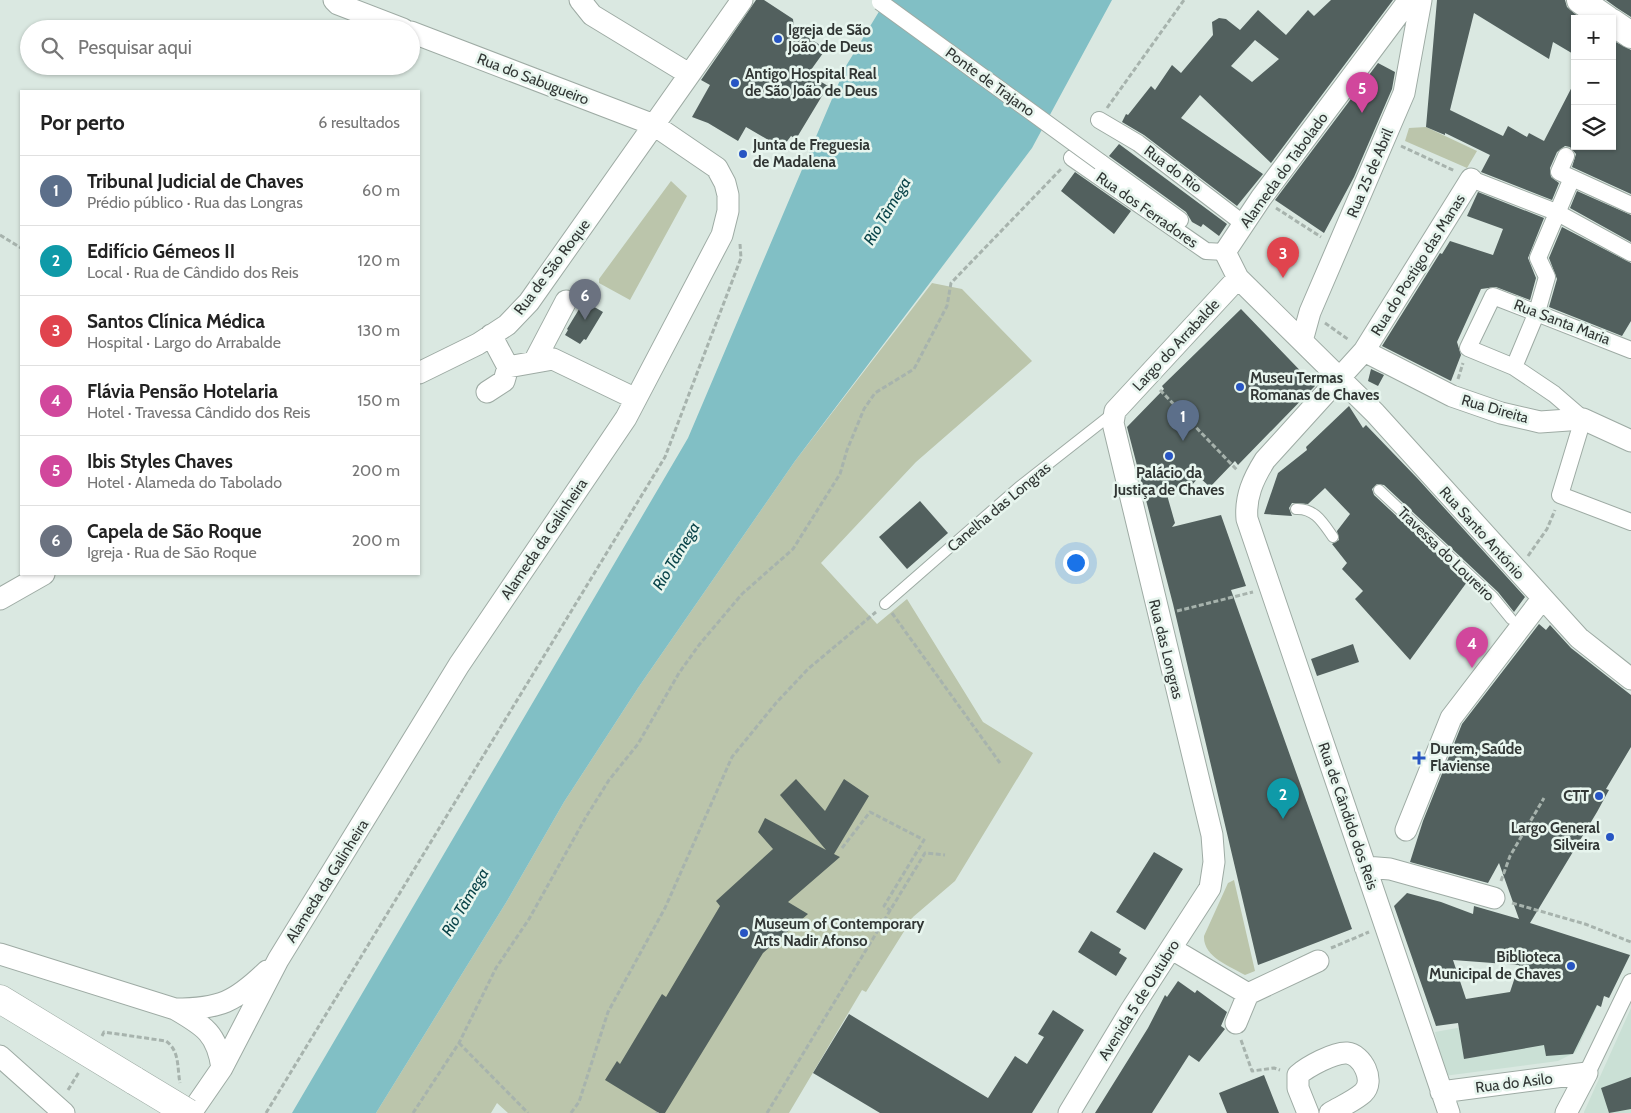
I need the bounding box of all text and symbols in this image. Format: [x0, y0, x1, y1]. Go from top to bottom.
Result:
map controls [1571, 15, 1616, 150]
button: + [1571, 15, 1616, 60]
search box [20, 20, 420, 75]
place label: Igreja de São João de Deus [787, 21, 873, 56]
marker: Igreja de São João de Deus [772, 33, 784, 45]
icon: search [38, 34, 66, 62]
text: Pesquisar aqui [78, 36, 192, 59]
street label: Ponte de Trajano [942, 44, 1038, 120]
street label: Rua do Sabugueiro [475, 49, 591, 109]
button: − [1571, 60, 1616, 105]
place label: Antigo Hospital Real de São João de Deus [745, 65, 877, 100]
pin: 5 [1346, 72, 1378, 113]
marker: Antigo Hospital Real de São João de Deus [729, 77, 741, 89]
button: layers [1571, 105, 1616, 150]
street label: Alameda do Tabolado [1236, 109, 1332, 231]
text: Por perto [40, 110, 125, 135]
text: 6 resultados [318, 113, 400, 132]
street label: Rua 25 de Abril [1343, 125, 1397, 220]
place label: Junta de Freguesia de Madalena [752, 136, 871, 171]
street label: Rua do Rio [1141, 141, 1205, 197]
marker: Junta de Freguesia de Madalena [737, 148, 749, 160]
street label: Rua dos Ferradores [1093, 168, 1201, 252]
text: Tribunal Judicial de Chaves [87, 170, 303, 193]
water label: Rio Tâmega [859, 174, 915, 248]
text: 1 [53, 181, 59, 200]
text: 60 m [362, 181, 400, 200]
street label: Rua do Postigo das Manas [1367, 191, 1469, 339]
text: Prédio público · Rua das Longras [87, 193, 303, 212]
street label: Rua de São Roque [510, 215, 594, 318]
pin: 3 [1267, 237, 1299, 278]
text: Edifício Gémeos II [87, 240, 235, 263]
text: 2 [52, 251, 60, 270]
text: 120 m [358, 251, 400, 270]
text: Local · Rua de Cândido dos Reis [87, 263, 299, 282]
pin: 6 [569, 279, 601, 320]
street label: Largo do Arrabalde [1129, 295, 1223, 395]
street label: Rua Santa Maria [1511, 295, 1613, 349]
text: Santos Clínica Médica [87, 310, 265, 333]
text: 3 [52, 321, 60, 340]
text: 130 m [357, 321, 400, 340]
text: Hospital · Largo do Arrabalde [87, 333, 281, 352]
place label: Museu Termas Romanas de Chaves [1250, 369, 1379, 404]
text: Flávia Pensão Hotelaria [87, 380, 278, 403]
marker: Museu Termas Romanas de Chaves [1234, 381, 1246, 393]
text: 4 [51, 391, 61, 410]
text: 150 m [357, 391, 400, 410]
street label: Rua Direita [1459, 391, 1531, 427]
pin: 1 [1167, 400, 1199, 441]
text: Hotel · Travessa Cândido dos Reis [87, 403, 310, 422]
text: Ibis Styles Chaves [87, 450, 233, 473]
marker: Palácio da Justiça de Chaves [1163, 450, 1175, 462]
street label: Canelha das Longras [944, 459, 1054, 555]
text: 5 [52, 461, 60, 480]
text: 200 m [352, 461, 400, 480]
place label: Palácio da Justiça de Chaves [1113, 464, 1224, 499]
text: Hotel · Alameda do Tabolado [87, 473, 282, 492]
street label: Alameda da Galinheira [497, 475, 592, 603]
street label: Rua Santo António [1436, 483, 1528, 583]
street label: Travessa do Loureiro [1394, 503, 1498, 605]
water label: Rio Tâmega [648, 519, 704, 593]
text: Capela de São Roque [87, 520, 261, 543]
text: 6 [52, 531, 61, 550]
text: 200 m [352, 531, 400, 550]
text: Igreja · Rua de São Roque [87, 543, 257, 562]
your location [1063, 550, 1089, 576]
street label: Rua das Longras [1145, 597, 1187, 701]
pin: 4 [1456, 627, 1488, 668]
street label: Rua de Cândido dos Reis [1314, 740, 1382, 892]
place label: Durem, Saúde Flaviense [1430, 740, 1522, 775]
marker: Durem, Saúde Flaviense [1412, 751, 1426, 765]
pin: 2 [1267, 778, 1299, 819]
place label: CTT [1563, 787, 1590, 805]
marker: CTT [1593, 790, 1605, 802]
street label: Alameda da Galinheira [282, 815, 373, 946]
place label: Largo General Silveira [1511, 819, 1601, 854]
marker: Largo General Silveira [1604, 831, 1616, 843]
water label: Rio Tâmega [437, 865, 493, 939]
place label: Museum of Contemporary Arts Nadir Afonso [754, 915, 925, 950]
marker: Museum of Contemporary Arts Nadir Afonso [738, 927, 750, 939]
street label: Avenida 5 de Outubro [1095, 937, 1183, 1063]
place label: Biblioteca Municipal de Chaves [1429, 948, 1562, 983]
marker: Biblioteca Municipal de Chaves [1565, 960, 1577, 972]
street label: Rua do Asilo [1474, 1069, 1554, 1097]

